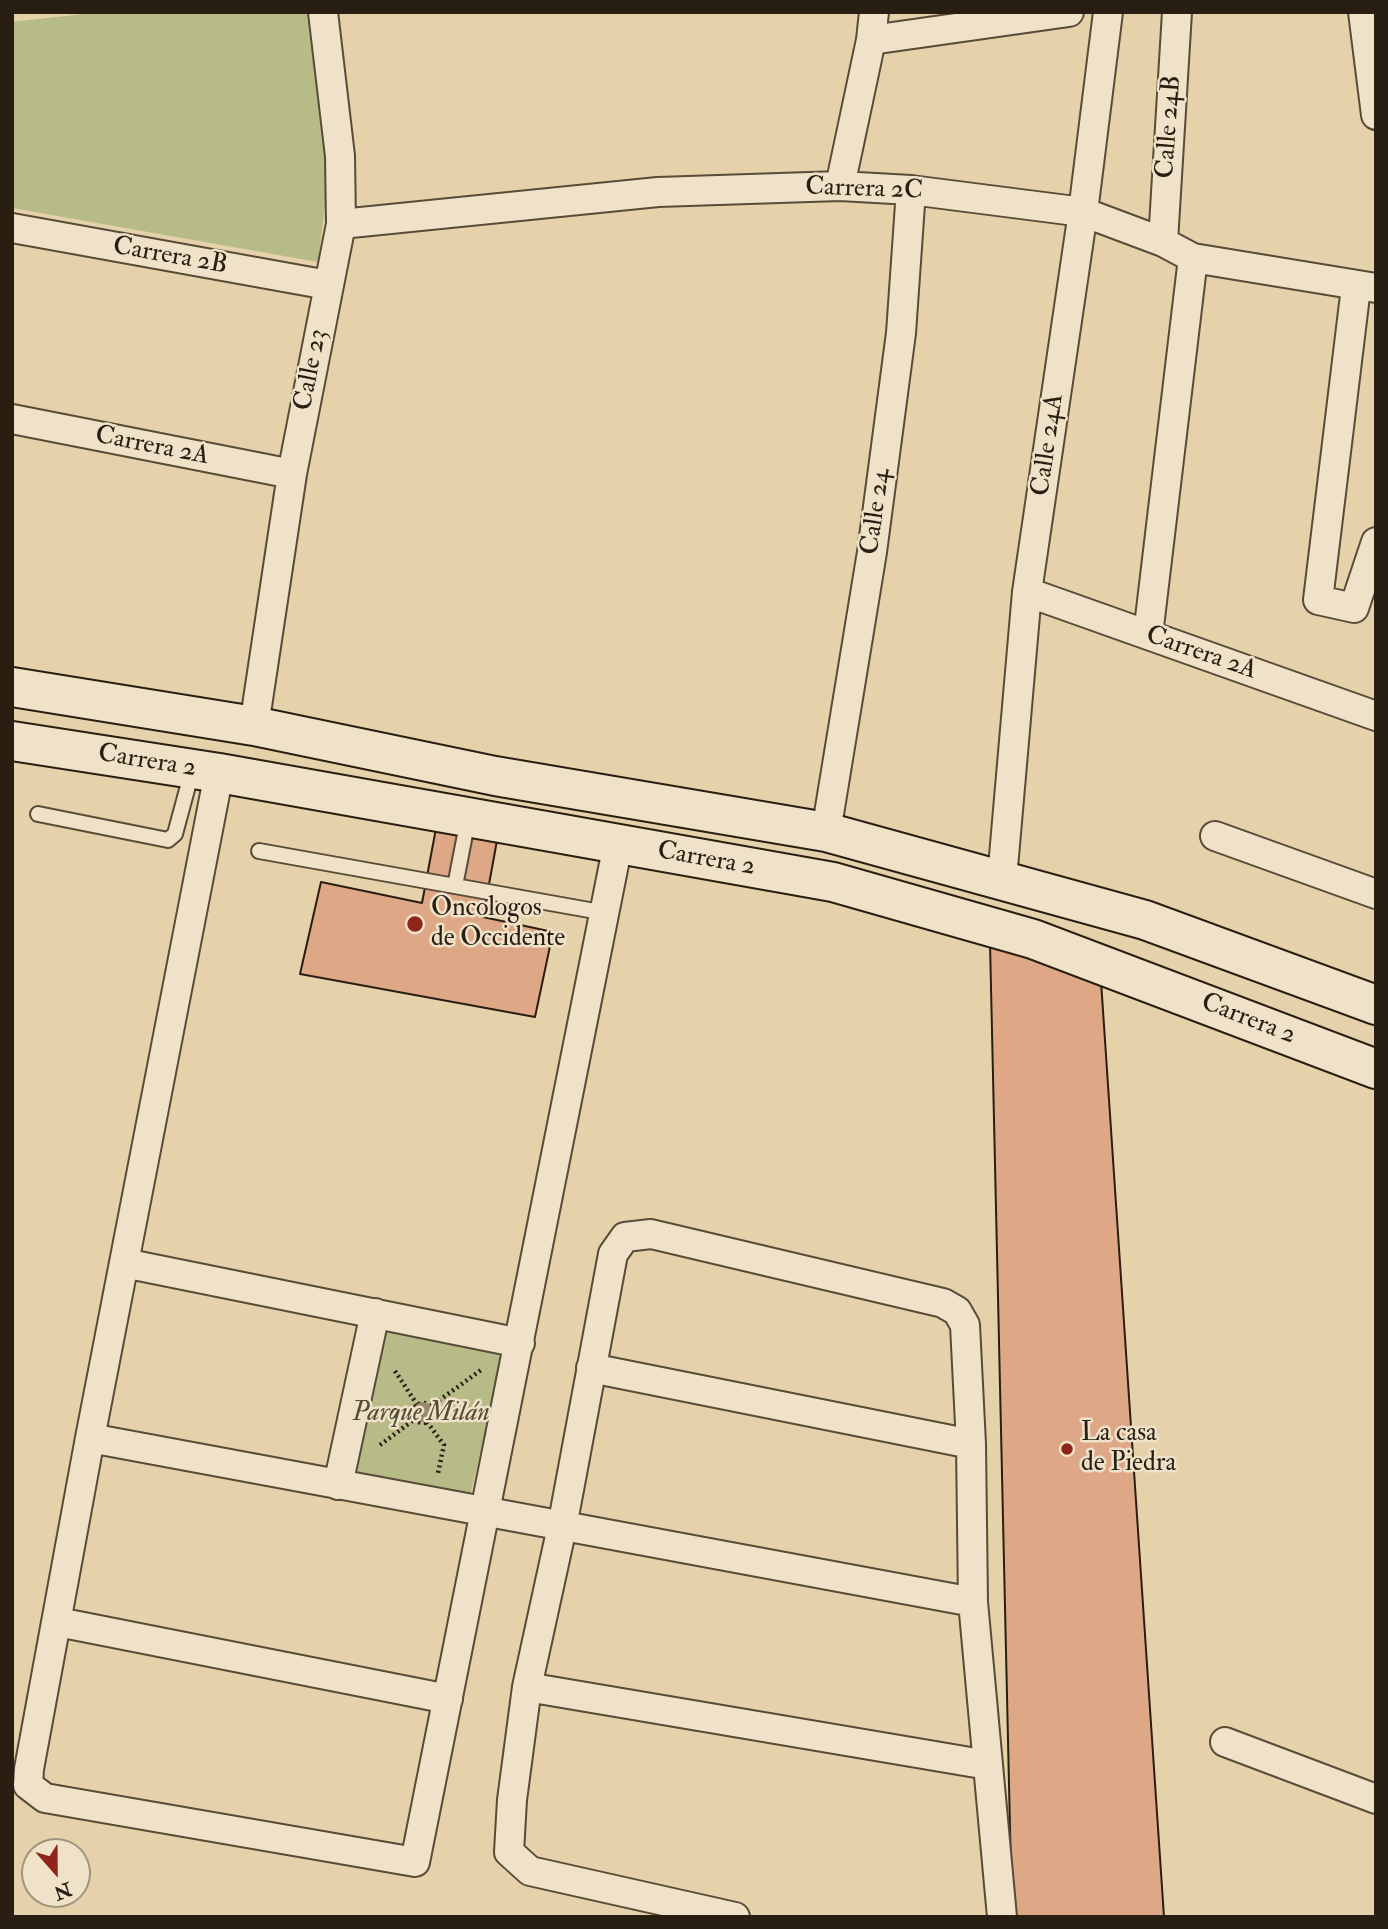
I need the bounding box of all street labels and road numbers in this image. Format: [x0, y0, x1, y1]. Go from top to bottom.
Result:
street label: Calle 24B [1151, 74, 1189, 180]
street label: Carrera 2C [805, 172, 923, 208]
street label: Carrera 2B [110, 232, 230, 282]
street label: Calle 23 [289, 327, 335, 413]
street label: Calle 24A [1026, 392, 1072, 498]
street label: Carrera 2A [92, 421, 212, 473]
street label: Calle 24 [856, 467, 898, 557]
street label: Carrera 2A [1141, 620, 1261, 688]
street label: Carrera 2 [96, 739, 198, 785]
street label: Carrera 2 [655, 836, 757, 884]
street label: Carrera 2 [1196, 988, 1300, 1052]

